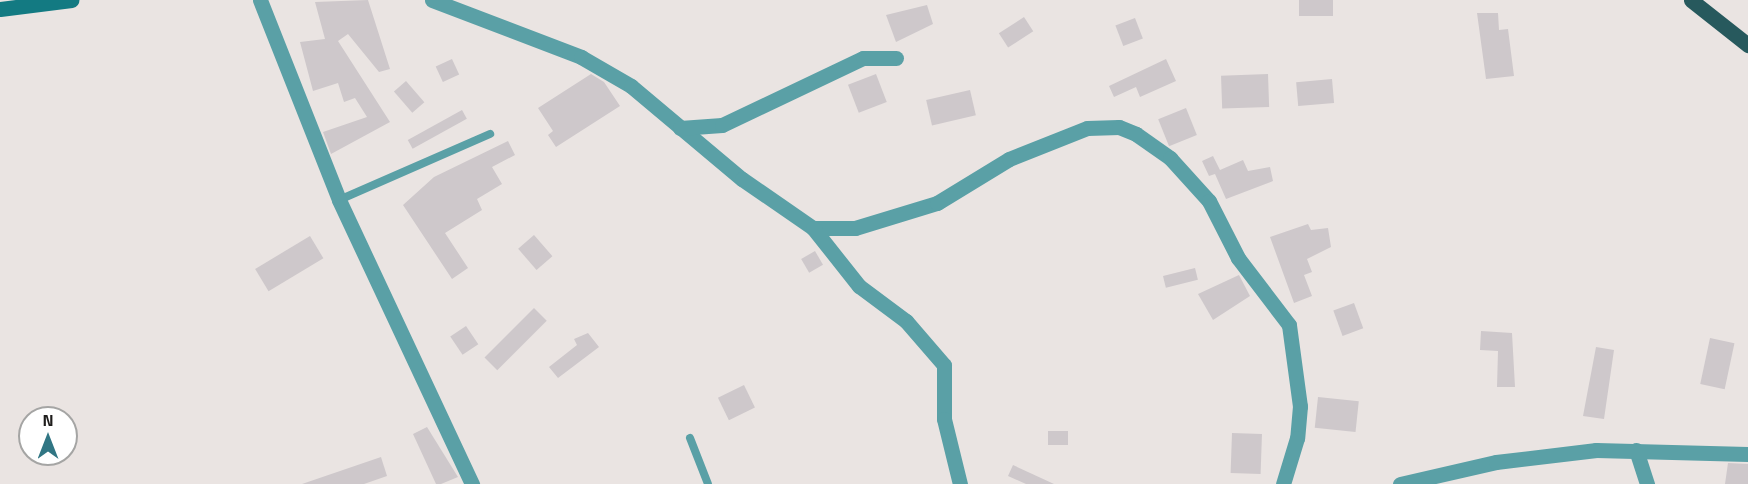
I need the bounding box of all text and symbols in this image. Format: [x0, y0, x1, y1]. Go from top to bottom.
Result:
north arrow [18, 406, 78, 466]
text: N [42, 408, 54, 432]

